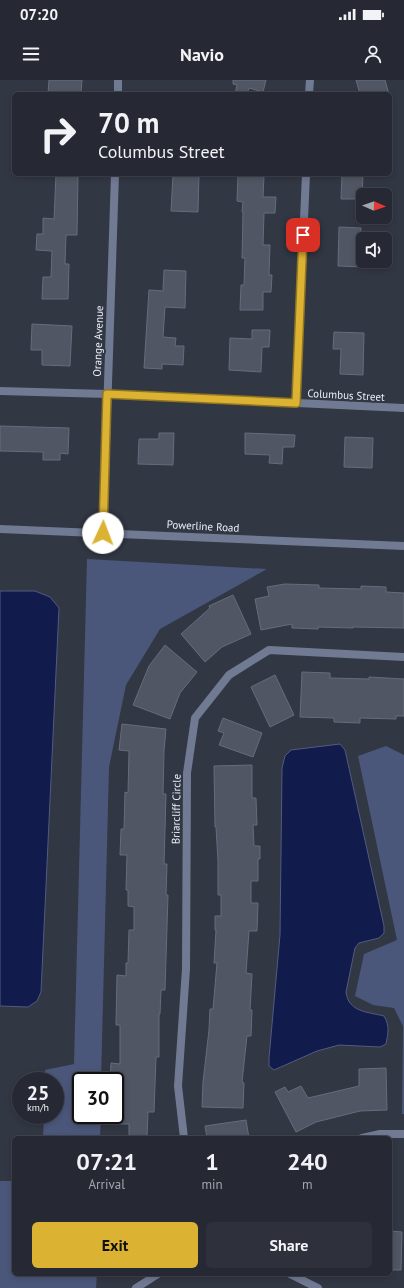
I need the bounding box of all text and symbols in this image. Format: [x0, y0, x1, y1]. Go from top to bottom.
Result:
text: 07:20 [20, 5, 58, 24]
icon: menu [20, 43, 42, 65]
text: Navio [180, 43, 224, 66]
icon: person [362, 43, 384, 65]
text: 70 m [98, 104, 159, 141]
icon: right [32, 108, 84, 160]
text: Columbus Street [98, 140, 225, 163]
north arrow [356, 188, 392, 224]
map controls [356, 188, 392, 268]
pin [286, 218, 320, 252]
icon: arrive [292, 224, 314, 246]
button: sound [356, 232, 392, 268]
street label: Orange Avenue [90, 305, 106, 377]
street label: Columbus Street [307, 386, 385, 404]
position arrow [82, 512, 124, 554]
street label: Powerline Road [166, 517, 240, 535]
street label: Briarcliff Circle [168, 773, 184, 844]
speed limit sign: 30 [72, 1072, 124, 1124]
text: 25 [27, 1080, 49, 1106]
text: km/h [27, 1101, 49, 1114]
text: 07:21 [76, 1146, 137, 1177]
text: 1 [205, 1146, 219, 1177]
text: 240 [287, 1146, 328, 1177]
text: Arrival [89, 1176, 125, 1193]
text: min [201, 1176, 223, 1193]
text: m [302, 1176, 313, 1193]
button: Exit [32, 1222, 198, 1268]
button: Share [206, 1222, 372, 1268]

